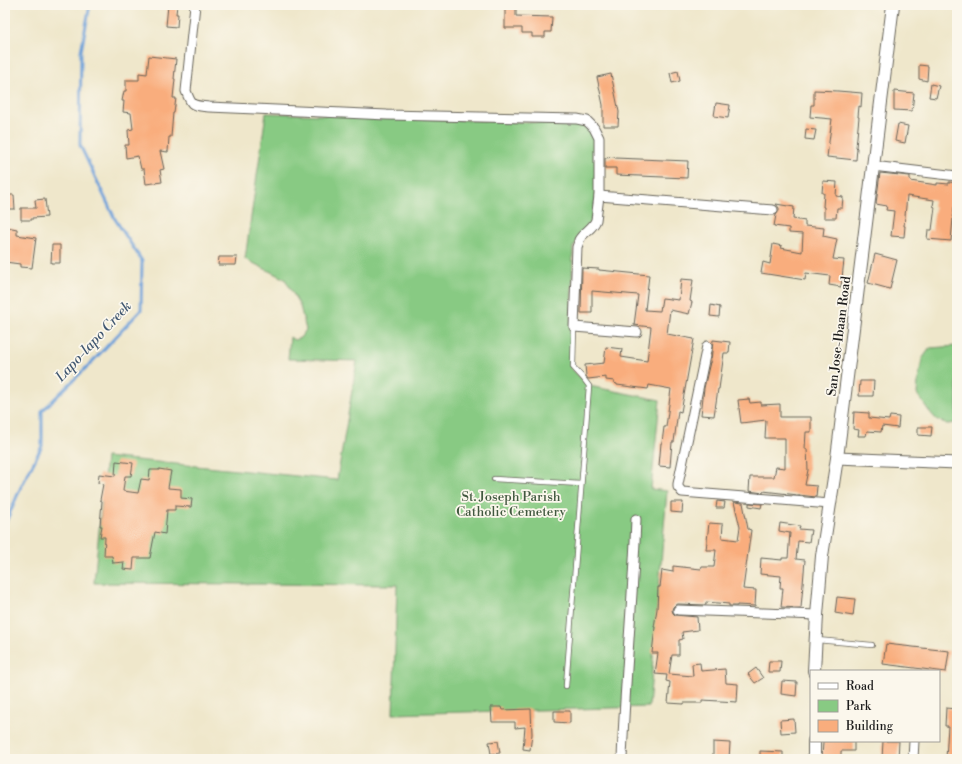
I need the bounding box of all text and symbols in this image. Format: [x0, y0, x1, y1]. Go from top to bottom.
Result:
street label: San Jose-Ibaan Road [824, 275, 854, 397]
water label: Lapo-lapo Creek [51, 298, 136, 386]
park label: St. Joseph Parish Catholic Cemetery [456, 489, 566, 520]
legend [810, 670, 940, 742]
text: Road [846, 679, 874, 694]
text: Park [846, 699, 872, 714]
text: Building [845, 719, 894, 734]

